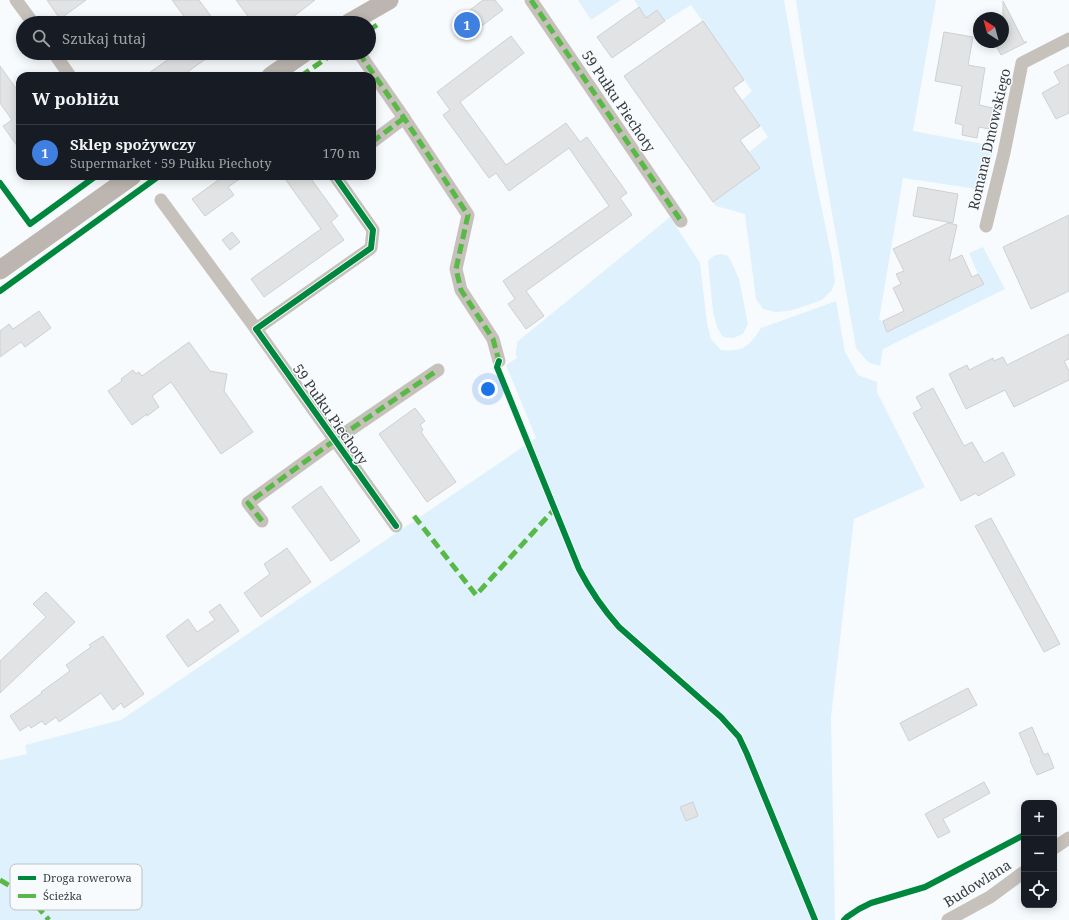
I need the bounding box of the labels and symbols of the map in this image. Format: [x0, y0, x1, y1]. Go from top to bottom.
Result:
pin: 1 [454, 10, 480, 40]
north arrow [973, 12, 1009, 48]
street label: 59 Pułku Piechoty [578, 46, 660, 156]
street label: Romana Dmowskiego [963, 66, 1015, 212]
street label: 59 Pułku Piechoty [289, 360, 373, 468]
your location [478, 379, 498, 399]
street label: Budowlana [940, 855, 1014, 911]
legend [10, 864, 142, 910]
text: Droga rowerowa [43, 870, 132, 885]
text: Ścieżka [43, 888, 82, 903]

